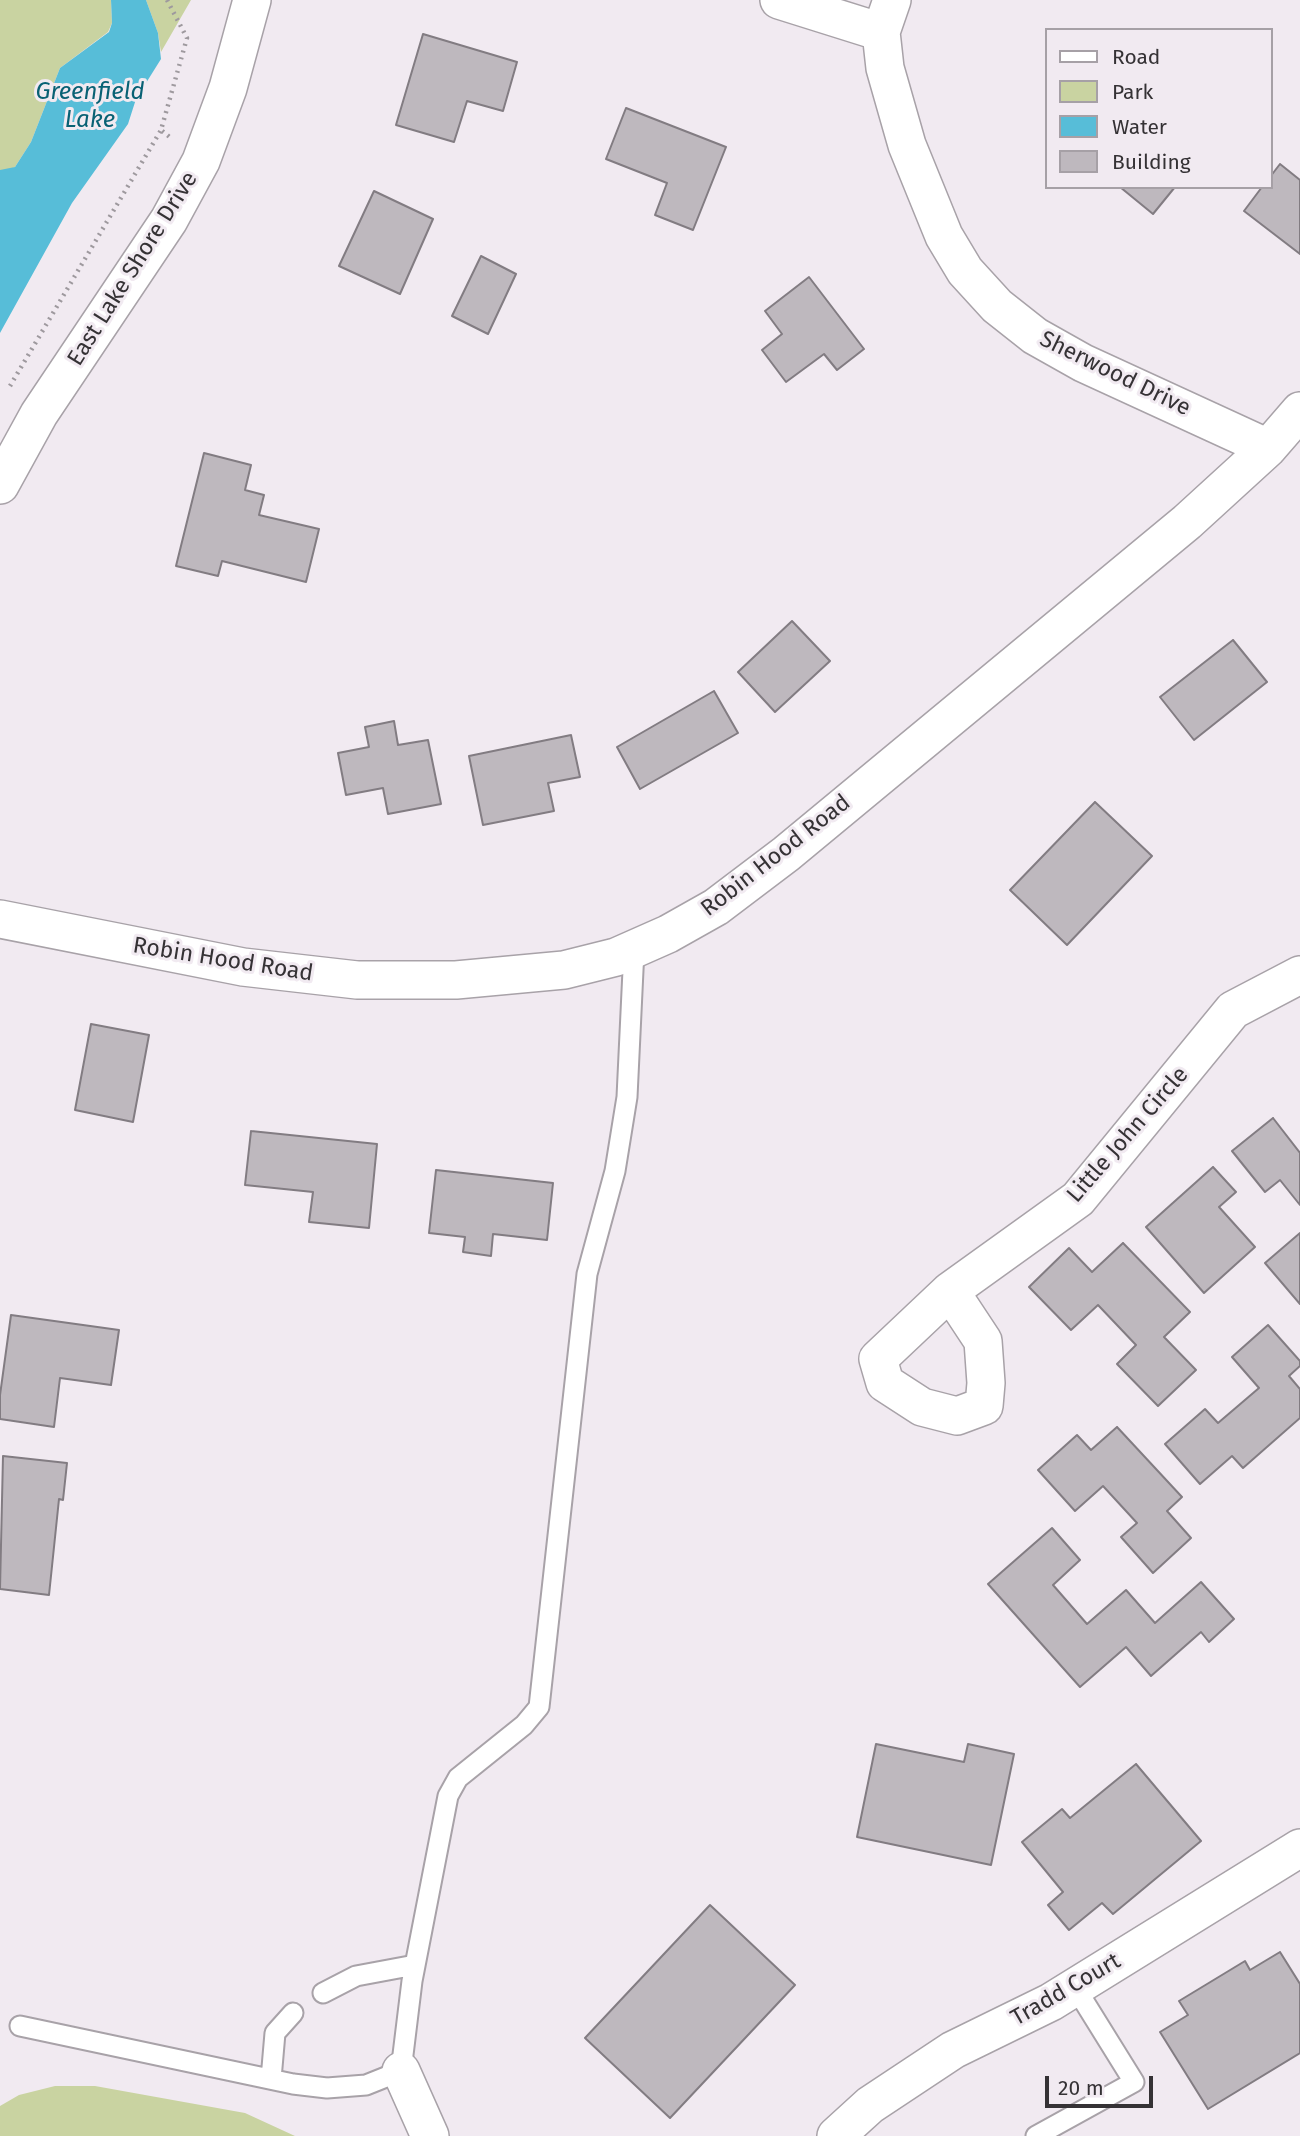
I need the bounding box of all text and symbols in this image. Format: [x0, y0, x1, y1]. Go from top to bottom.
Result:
legend [1044, 28, 1272, 189]
text: Road [1112, 44, 1160, 70]
water label: Greenfield Lake [35, 78, 145, 134]
text: Park [1112, 79, 1153, 105]
text: Water [1112, 114, 1167, 140]
text: Building [1112, 149, 1191, 175]
street label: East Lake Shore Drive [62, 167, 204, 371]
street label: Sherwood Drive [1035, 326, 1195, 422]
street label: Robin Hood Road [696, 789, 856, 923]
street label: Robin Hood Road [131, 932, 315, 988]
street label: Little John Circle [1062, 1062, 1194, 1208]
street label: Tradd Court [1006, 1948, 1126, 2032]
scale bar [1048, 2062, 1156, 2106]
text: 20 m [1058, 2075, 1104, 2101]

